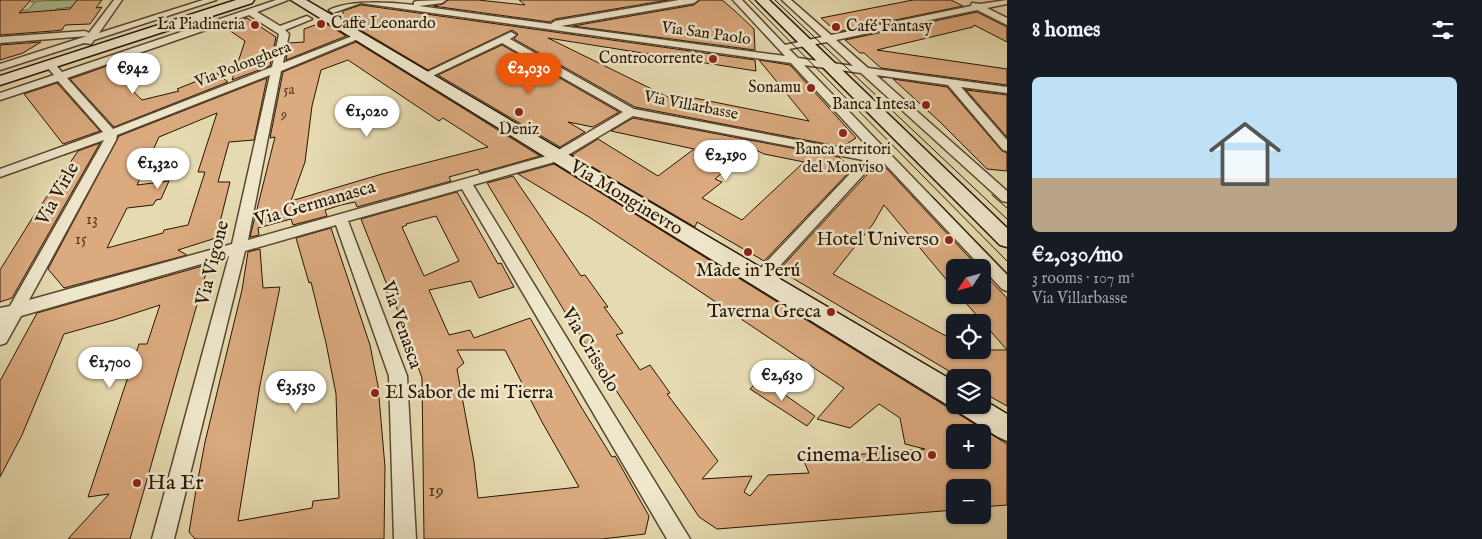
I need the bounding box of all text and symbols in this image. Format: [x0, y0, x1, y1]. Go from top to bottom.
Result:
place label: Caffe Leonardo [331, 14, 436, 34]
place label: La Piadineria [157, 15, 245, 35]
icon: filters [1429, 16, 1457, 44]
place label: Café Fantasy [846, 17, 932, 37]
text: 8 homes [1032, 17, 1100, 44]
marker: Caffe Leonardo [315, 18, 327, 30]
street label: Via San Paolo [659, 18, 752, 50]
marker: La Piadineria [249, 19, 261, 31]
marker: Café Fantasy [830, 21, 842, 33]
street label: Via Polonghera [191, 37, 294, 93]
place label: Controcorrente [599, 49, 703, 69]
pin: €942 [103, 52, 163, 95]
pin: €2,030 [488, 52, 570, 95]
marker: Controcorrente [707, 53, 719, 65]
text: €942 [117, 59, 149, 79]
text: €2,030 [508, 59, 550, 79]
place label: Sonamu [748, 78, 801, 98]
house number: 5a [283, 81, 296, 99]
marker: Sonamu [805, 82, 817, 94]
street label: Via Villarbasse [641, 87, 740, 125]
place label: Banca Intesa [832, 95, 916, 115]
pin: €1,020 [326, 96, 408, 138]
marker: Banca Intesa [920, 99, 932, 111]
text: €1,020 [346, 102, 388, 122]
house number: 9 [280, 106, 287, 124]
marker: Deniz [513, 106, 525, 118]
icon: home [1200, 109, 1290, 199]
place label: Deniz [499, 120, 539, 140]
marker: Banca territori del Monviso [837, 127, 849, 139]
pin: €2,190 [685, 140, 767, 182]
place label: Banca territori del Monviso [795, 140, 891, 178]
text: €2,190 [705, 146, 747, 166]
pin: €1,320 [117, 148, 199, 190]
text: €1,320 [138, 154, 178, 174]
street label: Via Monginevro [564, 154, 687, 241]
street label: Via Virle [30, 158, 85, 231]
street label: Via Germanasca [251, 175, 379, 233]
house number: 13 [86, 210, 98, 230]
street label: Via Vigone [191, 218, 235, 309]
place label: Hotel Universo [817, 228, 939, 252]
house number: 15 [75, 230, 87, 250]
marker: Hotel Universo [943, 234, 955, 246]
text: €2,030/mo [1032, 242, 1123, 269]
marker: Made in Perú [742, 246, 754, 258]
place label: Made in Perú [696, 259, 801, 283]
north arrow [946, 259, 991, 304]
map controls [946, 259, 991, 524]
text: 3 rooms · 107 m² [1032, 269, 1135, 289]
street label: Via Venasca [374, 277, 427, 373]
text: Via Villarbasse [1032, 289, 1128, 309]
place label: Taverna Greca [707, 300, 822, 324]
street label: Via Crissolo [555, 303, 625, 397]
marker: Taverna Greca [825, 306, 837, 318]
button: locate [946, 314, 991, 359]
pin: €1,700 [69, 346, 151, 389]
text: €1,700 [89, 353, 131, 373]
pin: €2,630 [741, 360, 823, 402]
text: €2,630 [761, 366, 803, 386]
button: layers [946, 369, 991, 414]
pin: €3,530 [255, 370, 337, 413]
text: €3,530 [276, 377, 316, 397]
place label: El Sabor de mi Tierra [385, 381, 554, 405]
marker: El Sabor de mi Tierra [369, 387, 381, 399]
button: + [946, 424, 991, 469]
place label: cinema Eliseo [797, 441, 922, 469]
marker: cinema Eliseo [926, 449, 938, 461]
place label: Ha Er [147, 469, 204, 497]
marker: Ha Er [131, 477, 143, 489]
house number: 19 [428, 479, 444, 503]
button: − [946, 479, 991, 524]

